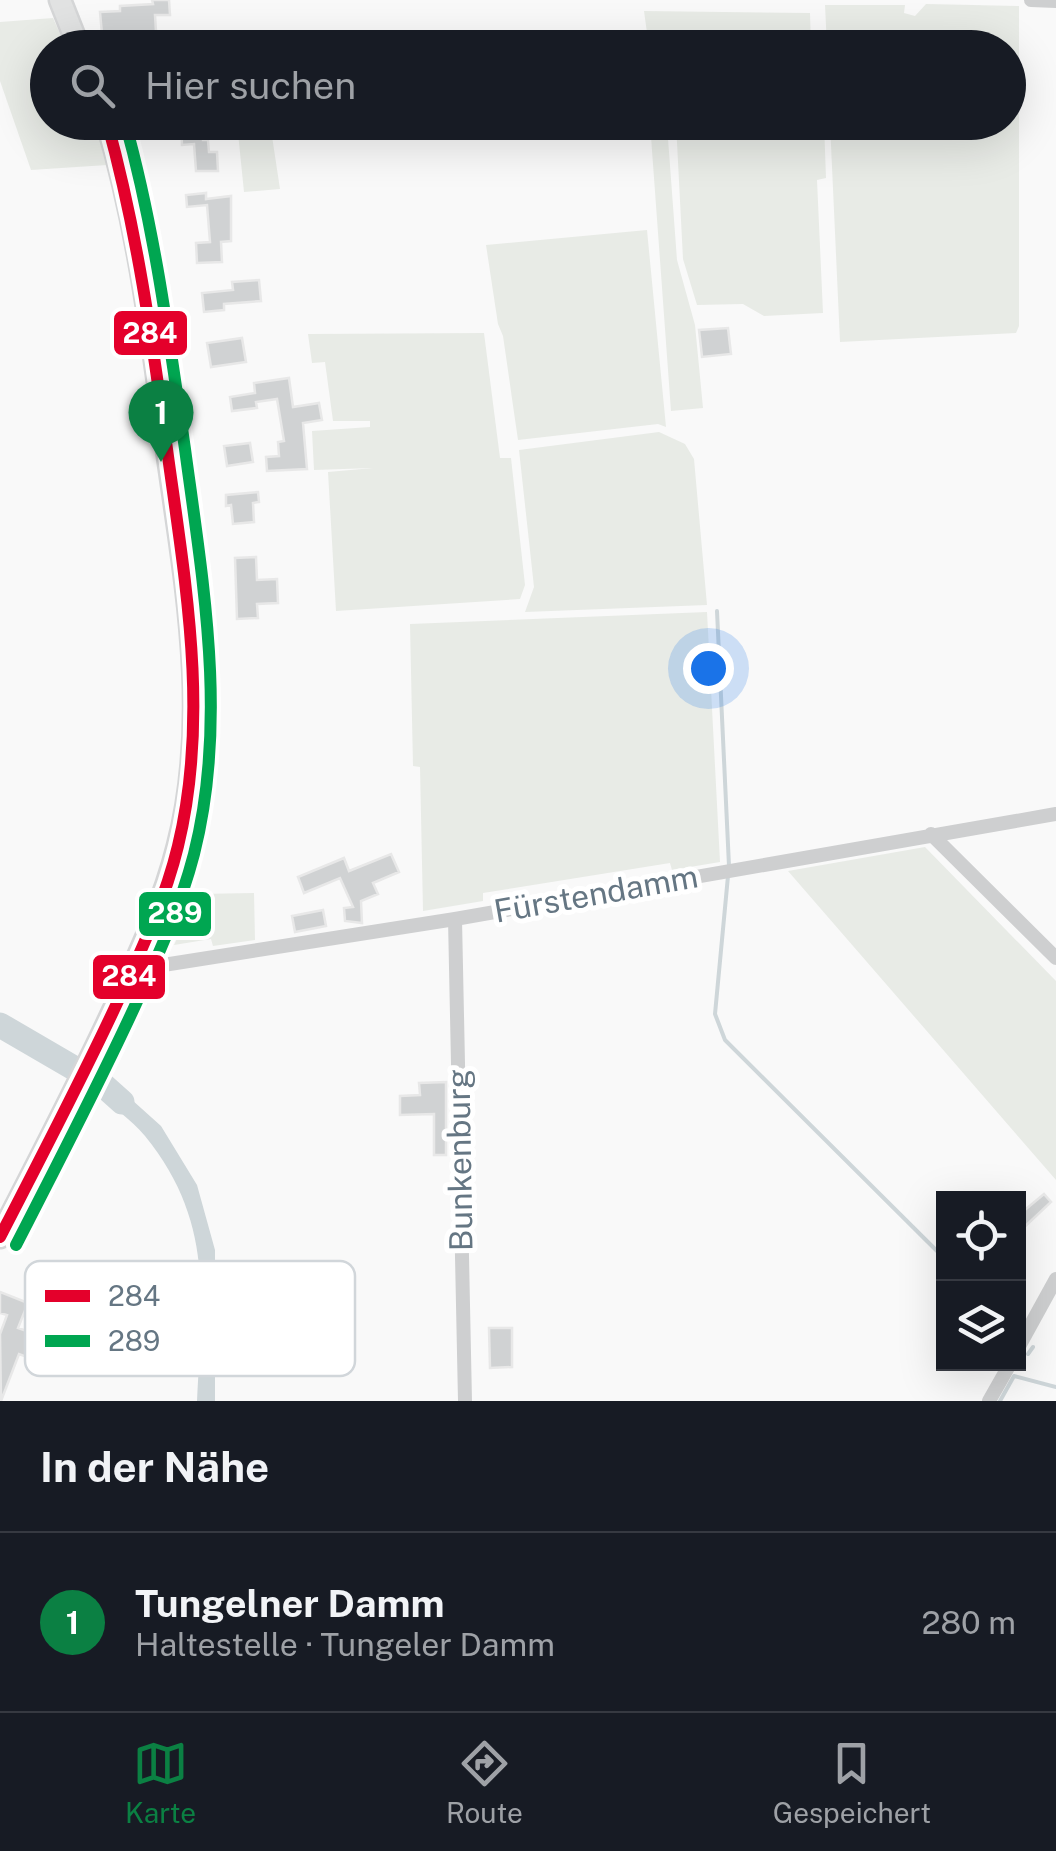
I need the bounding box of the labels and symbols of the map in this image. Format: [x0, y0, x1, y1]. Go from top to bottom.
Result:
line badge: 284 [112, 309, 189, 357]
text: 284 [123, 316, 177, 349]
pin: 1 [128, 380, 194, 462]
your location [683, 643, 734, 694]
street label: Fürstendamm [491, 857, 701, 930]
line badge: 289 [137, 890, 213, 938]
text: 289 [148, 896, 202, 929]
line badge: 284 [91, 953, 167, 1001]
text: 284 [102, 959, 156, 992]
street label: Bunkenburg [439, 1069, 480, 1251]
legend [25, 1261, 355, 1376]
text: 284 [108, 1279, 160, 1312]
text: 289 [108, 1324, 160, 1357]

